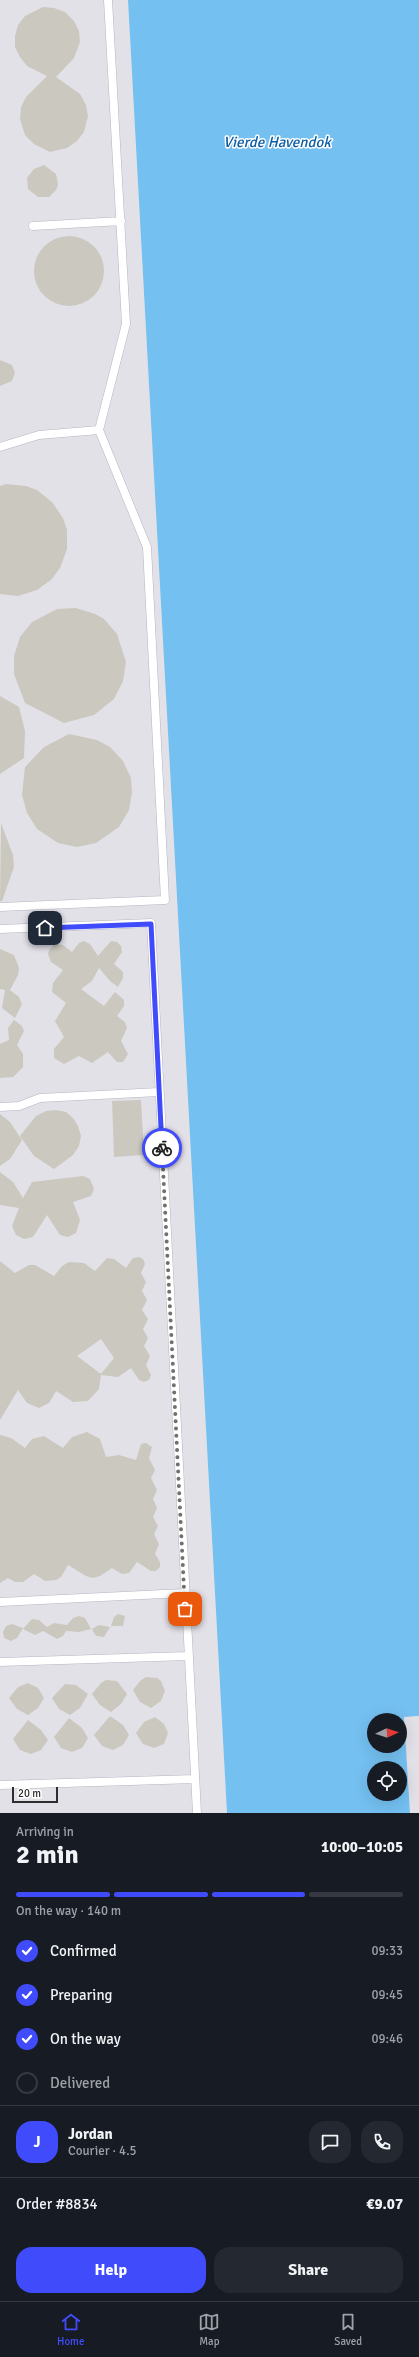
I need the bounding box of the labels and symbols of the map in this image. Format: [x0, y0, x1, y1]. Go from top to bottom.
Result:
water label: Vierde Havendok [223, 133, 332, 151]
pin [28, 911, 62, 945]
courier [142, 1128, 182, 1168]
pin [168, 1592, 202, 1626]
north arrow [367, 1713, 407, 1753]
scale bar [12, 1785, 58, 1804]

